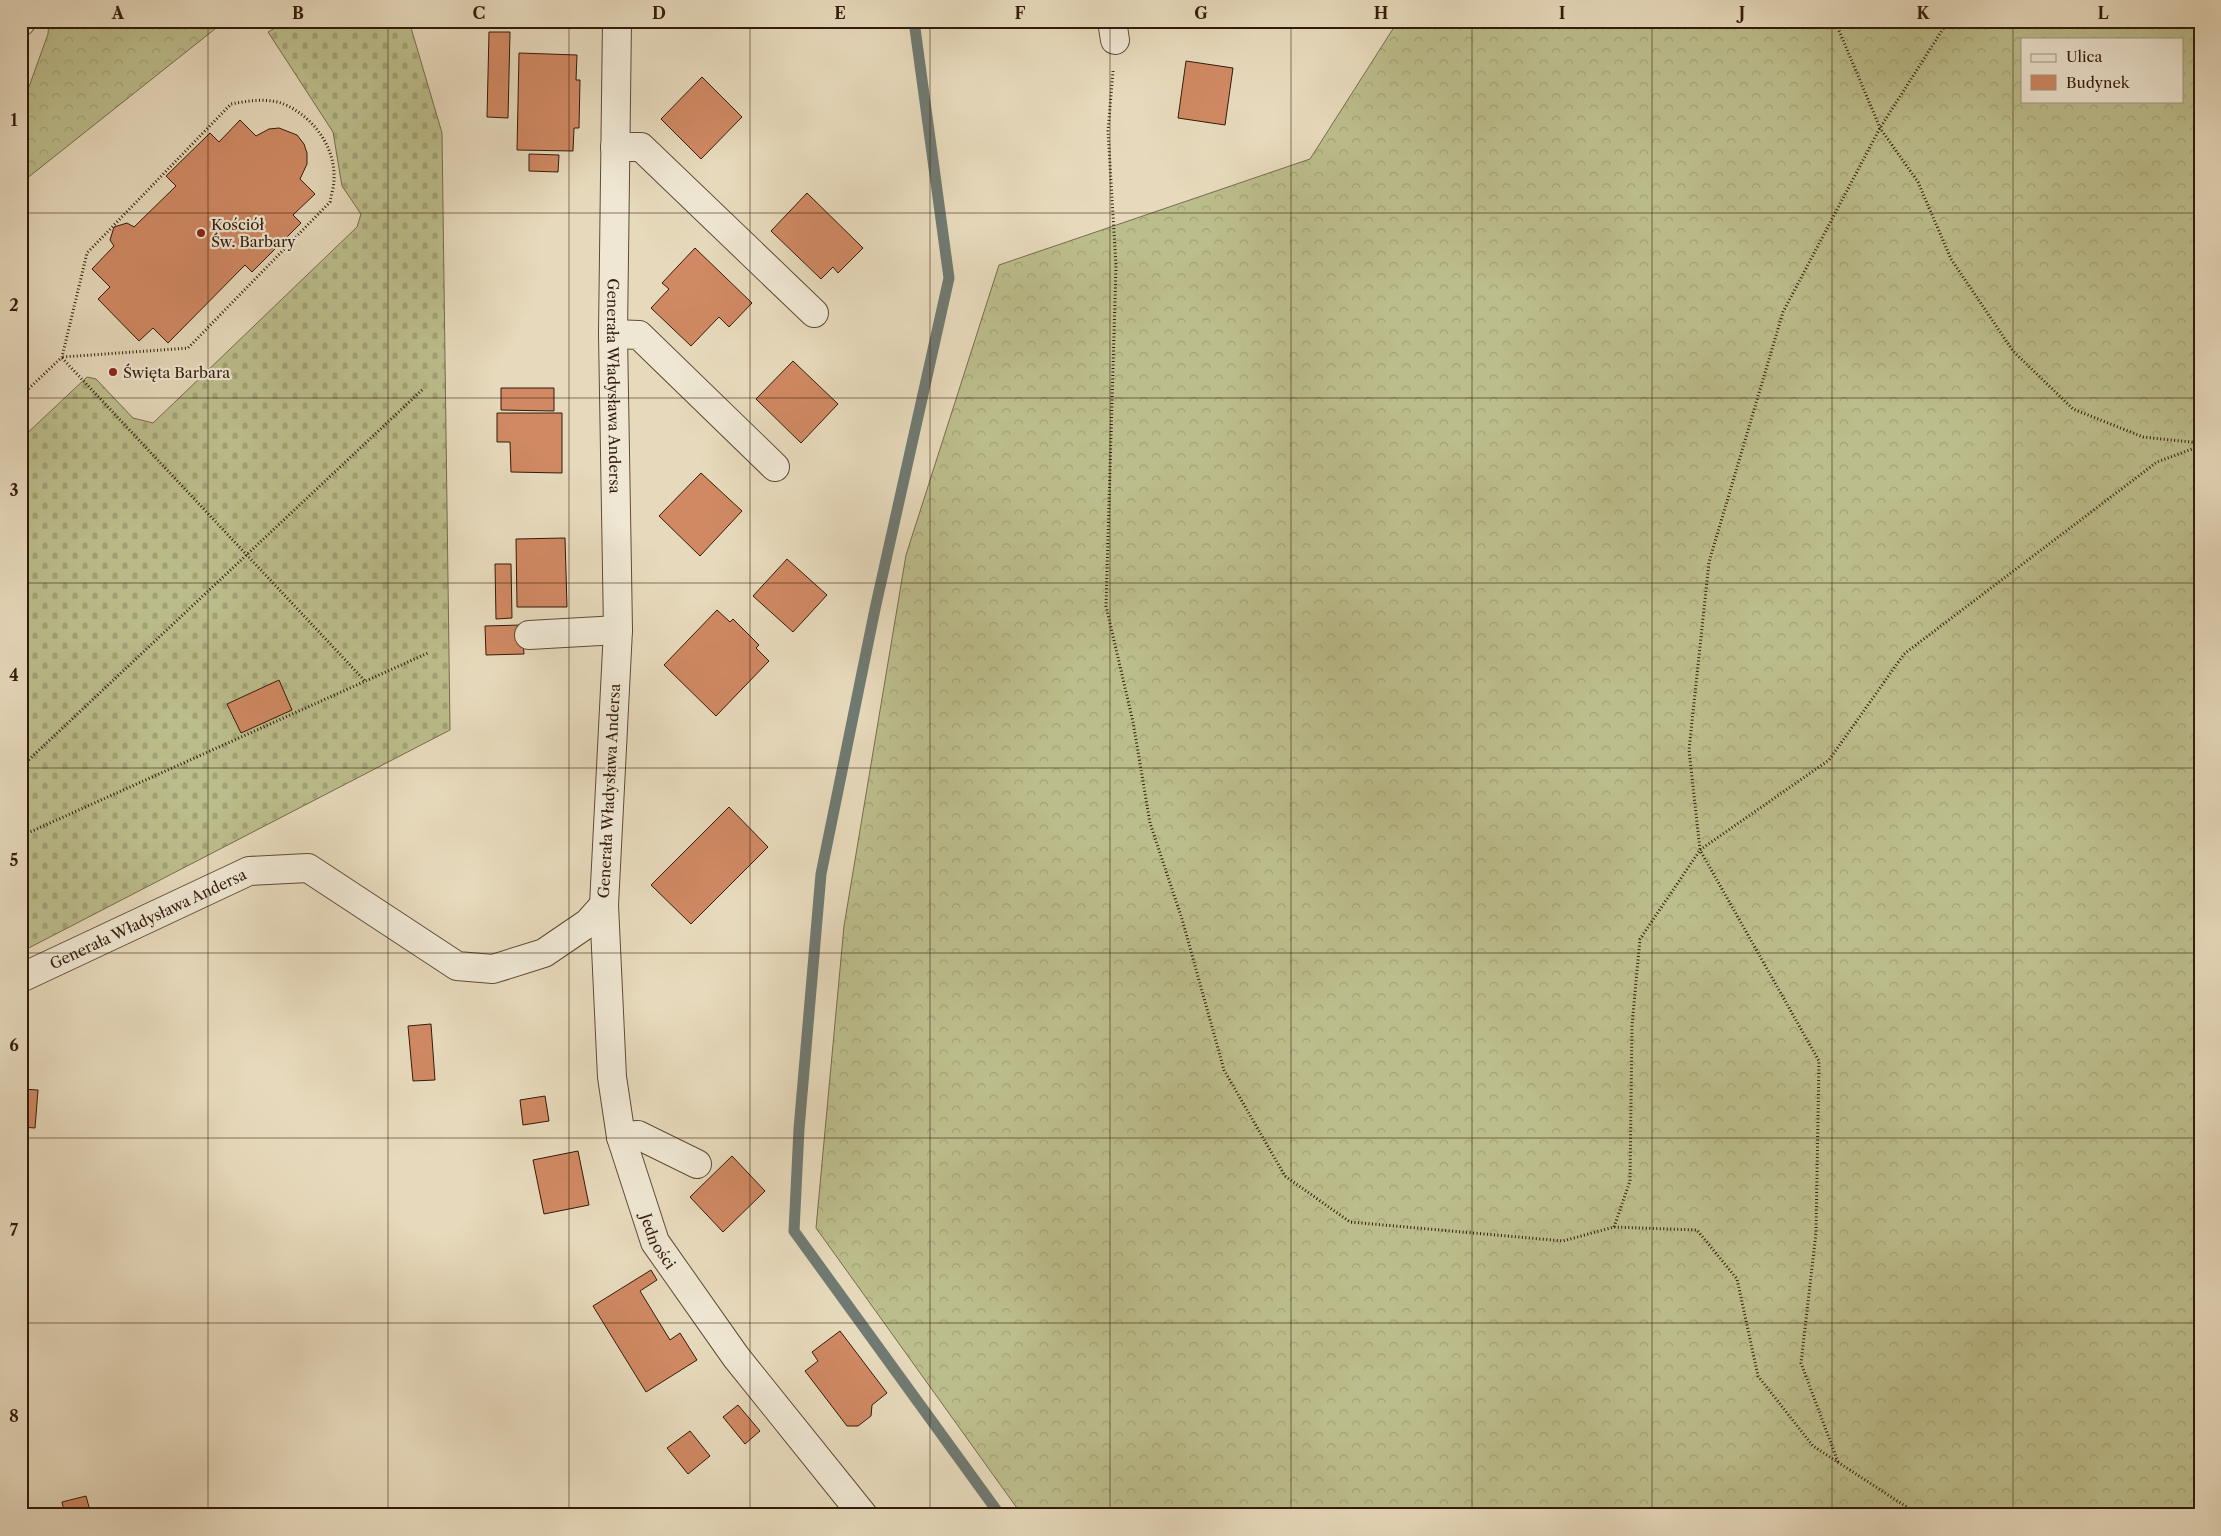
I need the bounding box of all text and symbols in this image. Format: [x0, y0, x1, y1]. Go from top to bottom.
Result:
text: A [111, 3, 125, 23]
text: B [292, 3, 304, 23]
text: C [473, 3, 485, 23]
text: D [652, 3, 666, 23]
text: E [834, 3, 846, 23]
text: F [1015, 3, 1026, 23]
text: G [1194, 3, 1208, 23]
text: H [1374, 3, 1388, 23]
text: I [1559, 3, 1566, 23]
text: J [1736, 3, 1745, 23]
text: K [1917, 3, 1931, 23]
text: L [2097, 3, 2109, 23]
legend [2021, 38, 2184, 102]
text: Ulica [2066, 47, 2102, 66]
text: Budynek [2066, 73, 2131, 92]
text: 1 [10, 110, 18, 130]
place label: Kościół Św. Barbary [211, 215, 296, 251]
marker: Kościół Św. Barbary [195, 227, 207, 239]
street label: Generała Władysława Andersa [603, 278, 625, 494]
text: 2 [9, 295, 19, 315]
place label: Święta Barbara [123, 363, 230, 382]
marker: Święta Barbara [107, 366, 119, 378]
text: 3 [9, 480, 19, 500]
text: 4 [9, 665, 19, 685]
street label: Generała Władysława Andersa [594, 683, 624, 899]
text: 5 [10, 850, 19, 870]
street label: Generała Władysława Andersa [46, 864, 249, 973]
text: 6 [9, 1035, 19, 1055]
street label: Jedności [636, 1209, 681, 1273]
text: 7 [10, 1220, 19, 1240]
text: 8 [9, 1406, 19, 1426]

